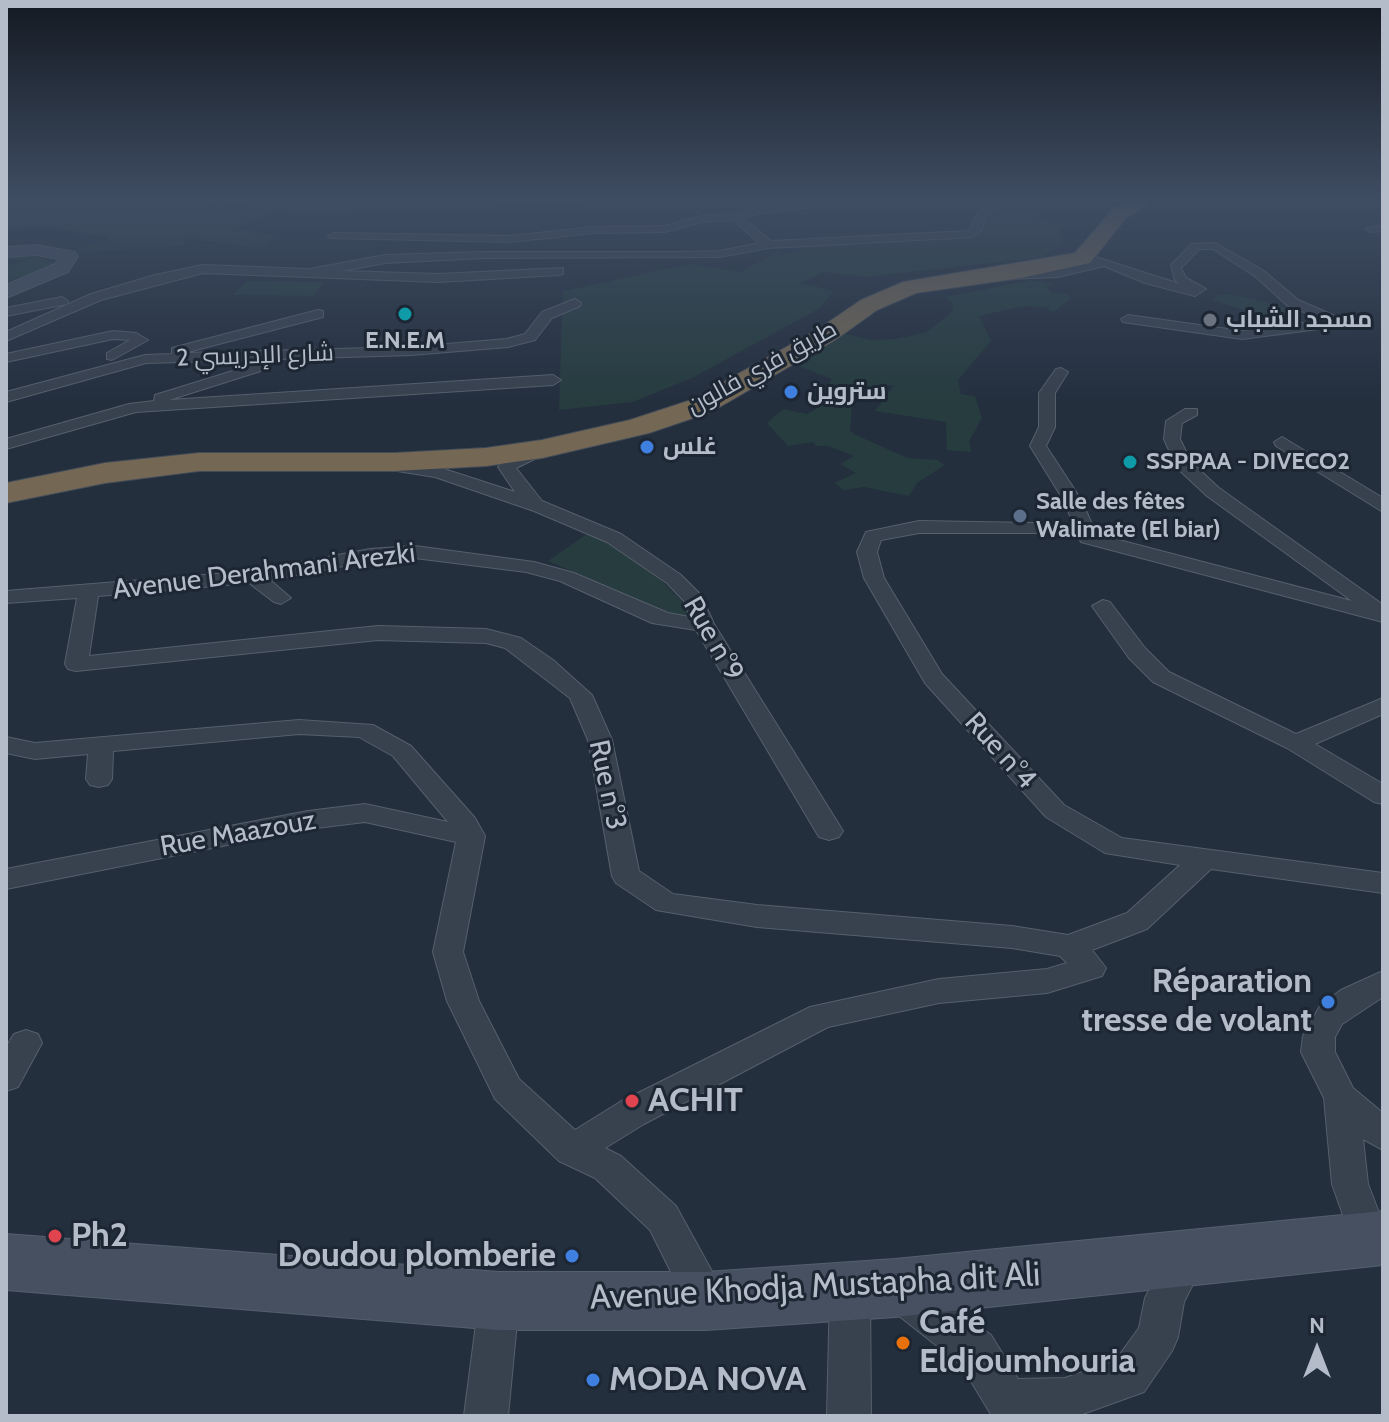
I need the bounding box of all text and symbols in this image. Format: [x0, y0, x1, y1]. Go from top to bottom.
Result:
marker: E.N.E.M [396, 305, 414, 323]
place label: مسجد الشباب [1226, 306, 1372, 334]
marker: مسجد الشباب [1201, 311, 1219, 329]
street label: طريق فري فالون [682, 315, 842, 421]
place label: E.N.E.M [365, 327, 445, 355]
street label: شارع الإدريسي 2 [176, 339, 334, 373]
place label: ستروين [807, 378, 887, 406]
marker: ستروين [782, 383, 800, 401]
place label: غلس [663, 433, 717, 461]
marker: غلس [638, 438, 656, 456]
place label: SSPPAA - DIVECO2 [1146, 448, 1350, 476]
marker: SSPPAA - DIVECO2 [1121, 453, 1139, 471]
place label: Salle des fêtes Walimate (El biar) [1036, 488, 1221, 544]
marker: Salle des fêtes Walimate (El biar) [1011, 507, 1029, 525]
street label: Avenue Derahmani Arezki [111, 537, 417, 607]
street label: Rue n°9 [676, 591, 750, 687]
street label: Rue n°4 [957, 706, 1043, 796]
street label: Rue n°3 [581, 737, 633, 833]
street label: Rue Maazouz [158, 804, 318, 864]
place label: Réparation tresse de volant [1081, 962, 1312, 1042]
marker: Réparation tresse de volant [1319, 993, 1337, 1011]
place label: ACHIT [648, 1081, 743, 1121]
marker: ACHIT [623, 1092, 641, 1110]
place label: Ph2 [71, 1216, 128, 1256]
marker: Ph2 [46, 1227, 64, 1245]
place label: Doudou plomberie [277, 1236, 556, 1276]
marker: Doudou plomberie [563, 1247, 581, 1265]
street label: Avenue Khodja Mustapha dit Ali [589, 1255, 1041, 1319]
place label: Café Eldjoumhouria [919, 1303, 1136, 1382]
north arrow [1277, 1310, 1357, 1390]
text: N [1309, 1312, 1325, 1339]
marker: Café Eldjoumhouria [894, 1334, 912, 1352]
place label: MODA NOVA [609, 1360, 806, 1400]
marker: MODA NOVA [584, 1371, 602, 1389]

